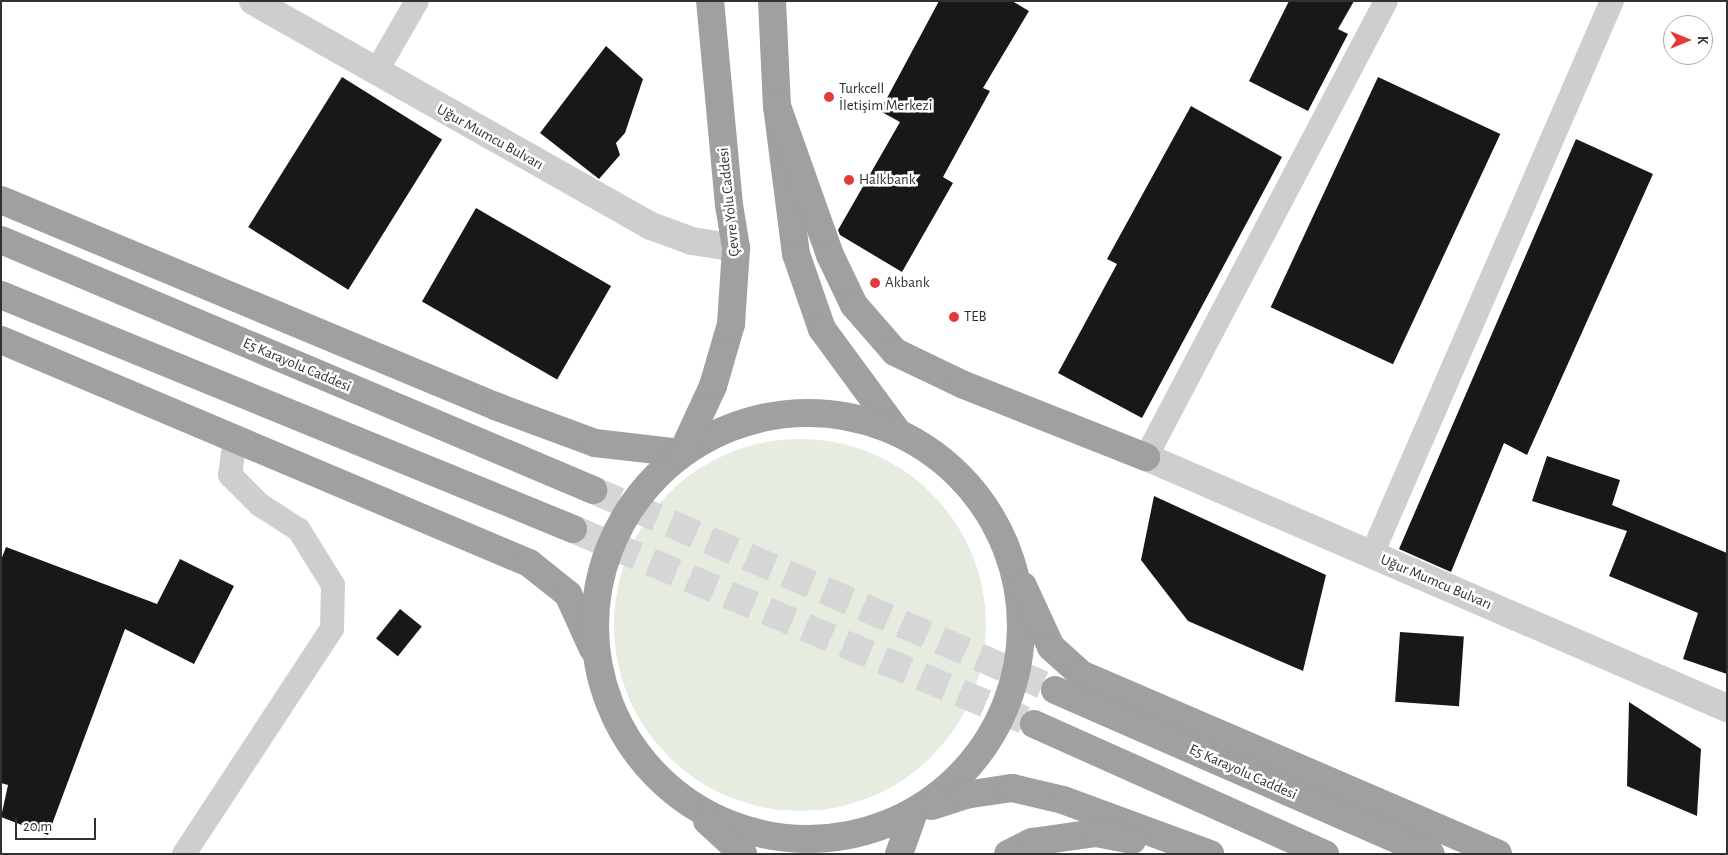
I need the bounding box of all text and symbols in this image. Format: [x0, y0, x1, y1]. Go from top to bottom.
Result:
north arrow [1663, 15, 1713, 65]
text: K [1695, 36, 1709, 44]
place label: Turkcell İletişim Merkezi [839, 79, 932, 114]
marker: Turkcell İletişim Merkezi [823, 91, 835, 103]
street label: Uğur Mumcu Bulvarı [434, 100, 546, 174]
street label: Çevre Yolu Caddesi [714, 147, 744, 257]
place label: Halkbank [859, 171, 916, 189]
marker: Halkbank [843, 174, 855, 186]
place label: Akbank [885, 274, 930, 292]
marker: Akbank [869, 277, 881, 289]
place label: TEB [964, 308, 987, 326]
marker: TEB [948, 311, 960, 323]
street label: E5 Karayolu Caddesi [240, 334, 354, 396]
street label: Uğur Mumcu Bulvarı [1378, 550, 1494, 614]
street label: E5 Karayolu Caddesi [1186, 740, 1300, 804]
scale bar [18, 808, 99, 840]
text: 20 m [23, 819, 52, 834]

